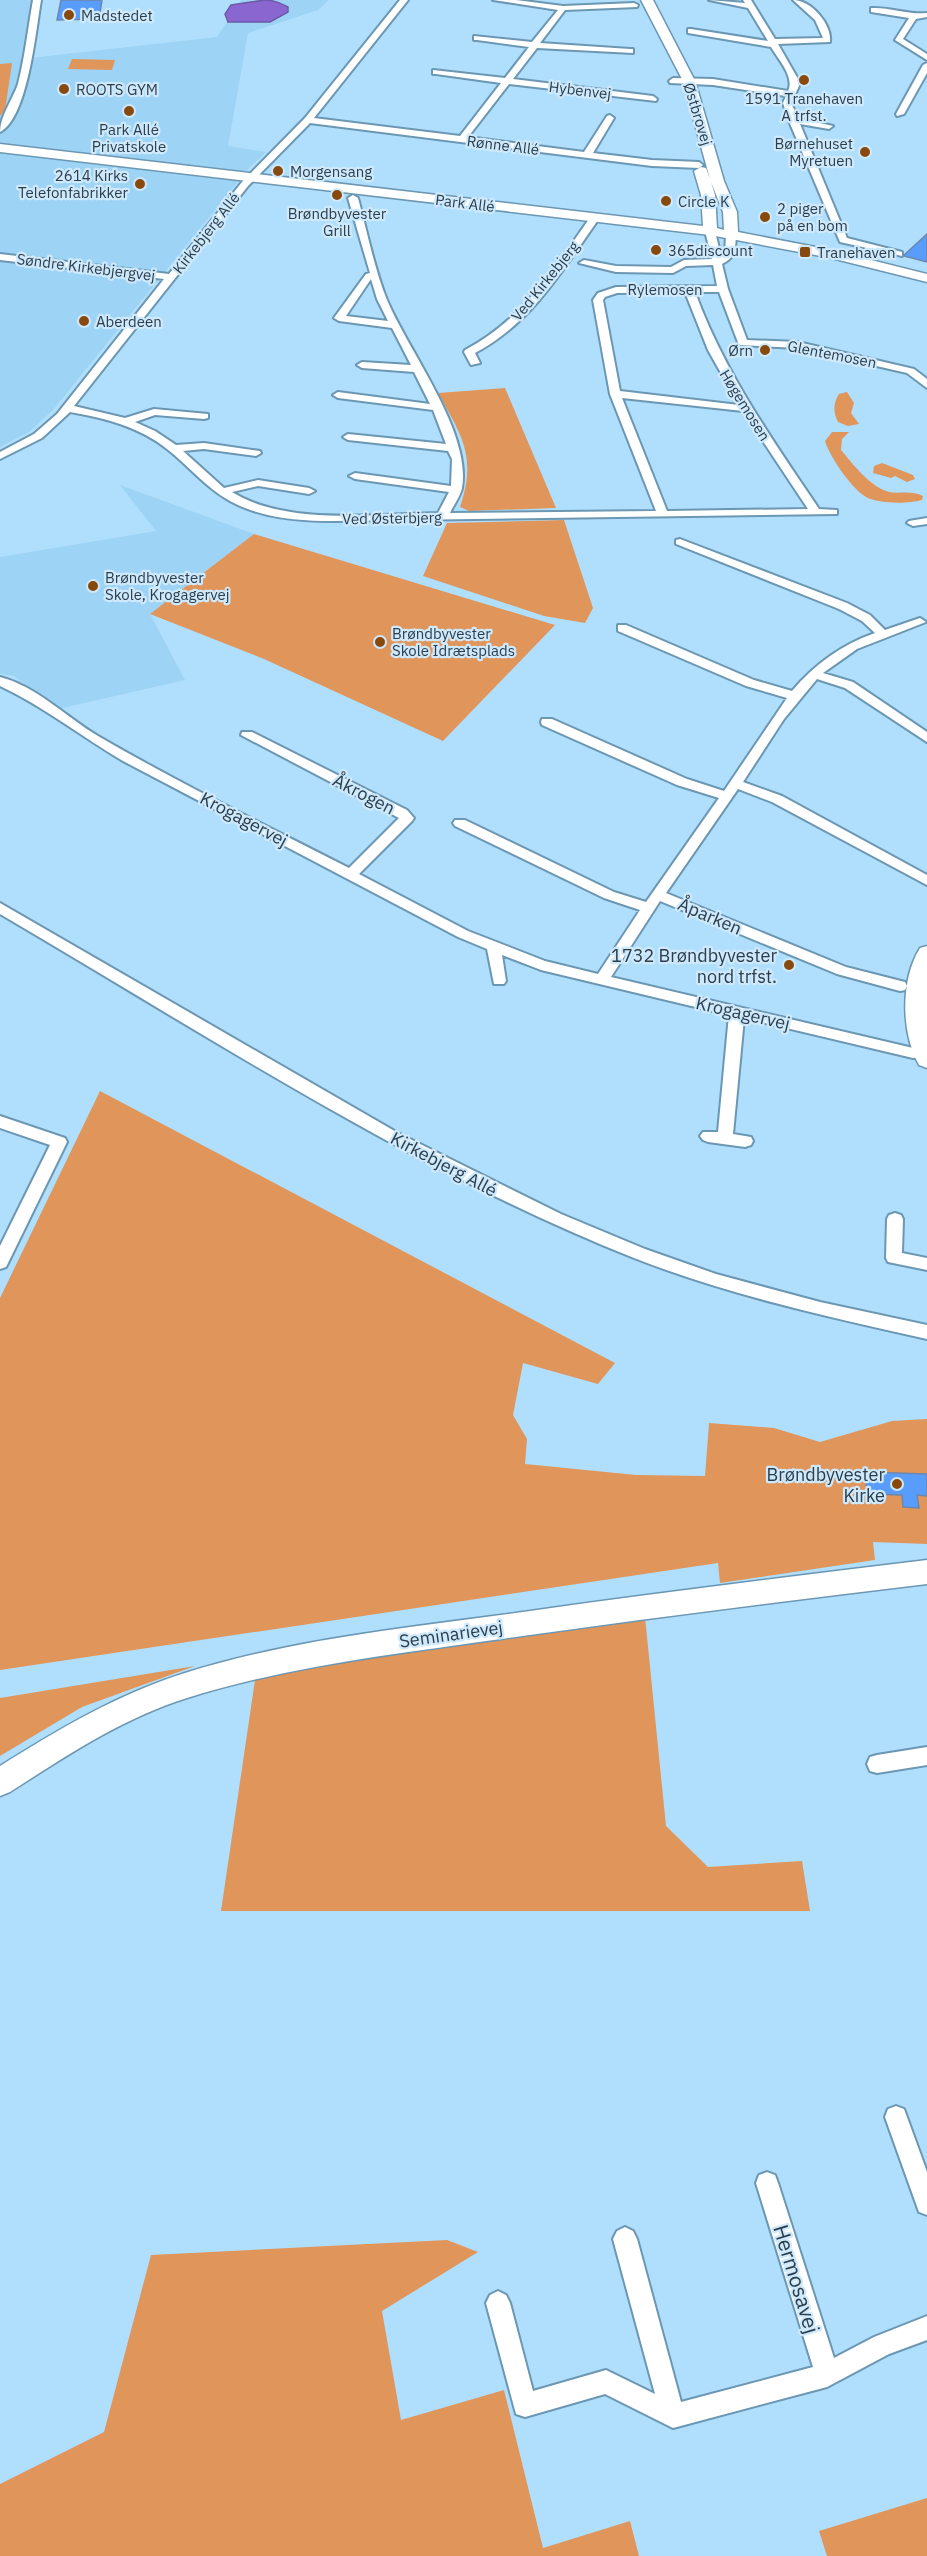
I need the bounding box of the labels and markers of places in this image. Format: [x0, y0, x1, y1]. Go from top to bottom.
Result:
place label: Madstedet [81, 6, 153, 25]
marker: Madstedet [62, 8, 76, 22]
marker: 1591 Tranehaven A trfst. [797, 73, 811, 87]
place label: ROOTS GYM [76, 80, 158, 99]
marker: ROOTS GYM [57, 82, 71, 96]
place label: 1591 Tranehaven A trfst. [745, 89, 863, 125]
marker: Park Allé Privatskole [122, 104, 136, 118]
place label: Park Allé Privatskole [92, 120, 166, 156]
place label: Børnehuset Myretuen [775, 134, 853, 170]
marker: Børnehuset Myretuen [858, 145, 872, 159]
place label: Morgensang [290, 162, 372, 181]
marker: Morgensang [271, 164, 285, 178]
place label: 2614 Kirks Telefonfabrikker [18, 166, 128, 202]
marker: 2614 Kirks Telefonfabrikker [133, 177, 147, 191]
marker: Brøndbyvester Grill [330, 188, 344, 202]
place label: Circle K [678, 192, 730, 211]
marker: Circle K [659, 194, 673, 208]
place label: 2 piger på en bom [777, 199, 848, 235]
place label: Brøndbyvester Grill [288, 204, 387, 240]
marker: 2 piger på en bom [758, 210, 772, 224]
place label: 365discount [668, 241, 753, 260]
marker: 365discount [649, 243, 663, 257]
place label: Tranehaven [817, 243, 896, 262]
marker: Tranehaven [798, 245, 812, 259]
place label: Aberdeen [96, 312, 162, 331]
marker: Aberdeen [77, 314, 91, 328]
place label: Ørn [728, 341, 753, 360]
marker: Ørn [758, 343, 772, 357]
place label: Brøndbyvester Skole, Krogagervej [105, 568, 229, 604]
marker: Brøndbyvester Skole, Krogagervej [86, 579, 100, 593]
place label: Brøndbyvester Skole Idrætsplads [392, 624, 515, 660]
marker: Brøndbyvester Skole Idrætsplads [373, 635, 387, 649]
place label: 1732 Brøndbyvester nord trfst. [611, 944, 777, 988]
marker: 1732 Brøndbyvester nord trfst. [782, 958, 796, 972]
place label: Brøndbyvester Kirke [767, 1463, 885, 1507]
marker: Brøndbyvester Kirke [890, 1477, 904, 1491]

